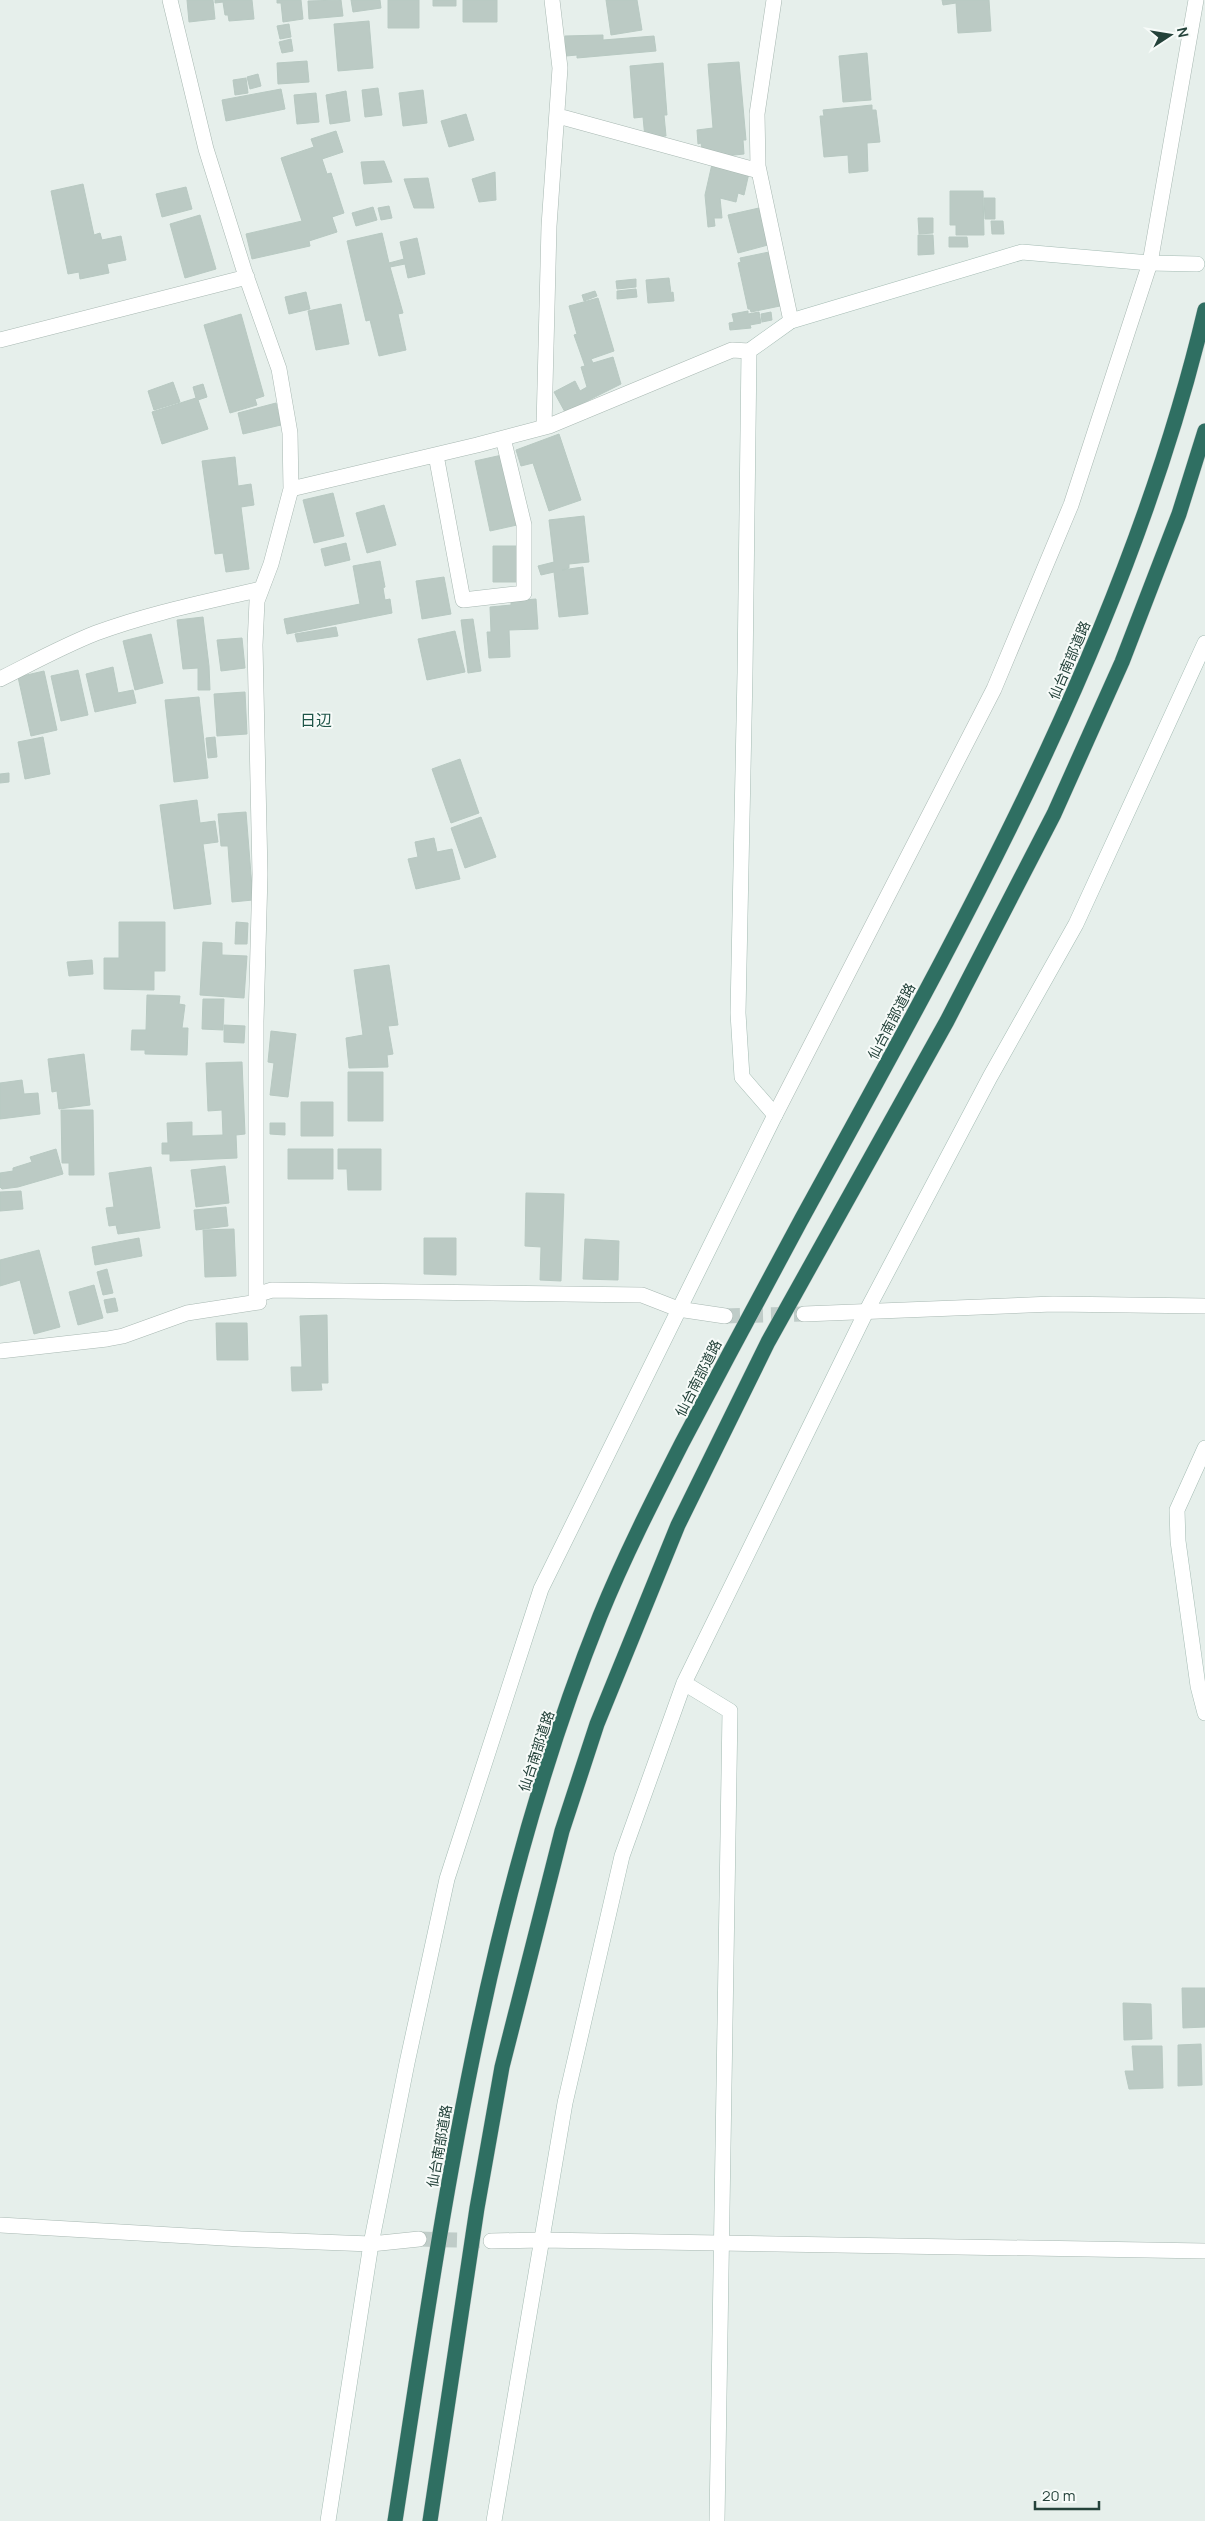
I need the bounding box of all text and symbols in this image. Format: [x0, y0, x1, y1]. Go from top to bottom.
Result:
north arrow [1145, 10, 1195, 60]
text: N [1173, 25, 1194, 39]
street label: 仙台南部道路 [1044, 618, 1094, 702]
district label: 日辺 [300, 709, 332, 731]
street label: 仙台南部道路 [863, 979, 919, 1063]
street label: 仙台南部道路 [670, 1336, 726, 1420]
street label: 仙台南部道路 [514, 1708, 558, 1794]
street label: 仙台南部道路 [422, 2103, 456, 2189]
scale bar [1035, 2478, 1099, 2510]
text: 20 m [1042, 2485, 1075, 2506]

